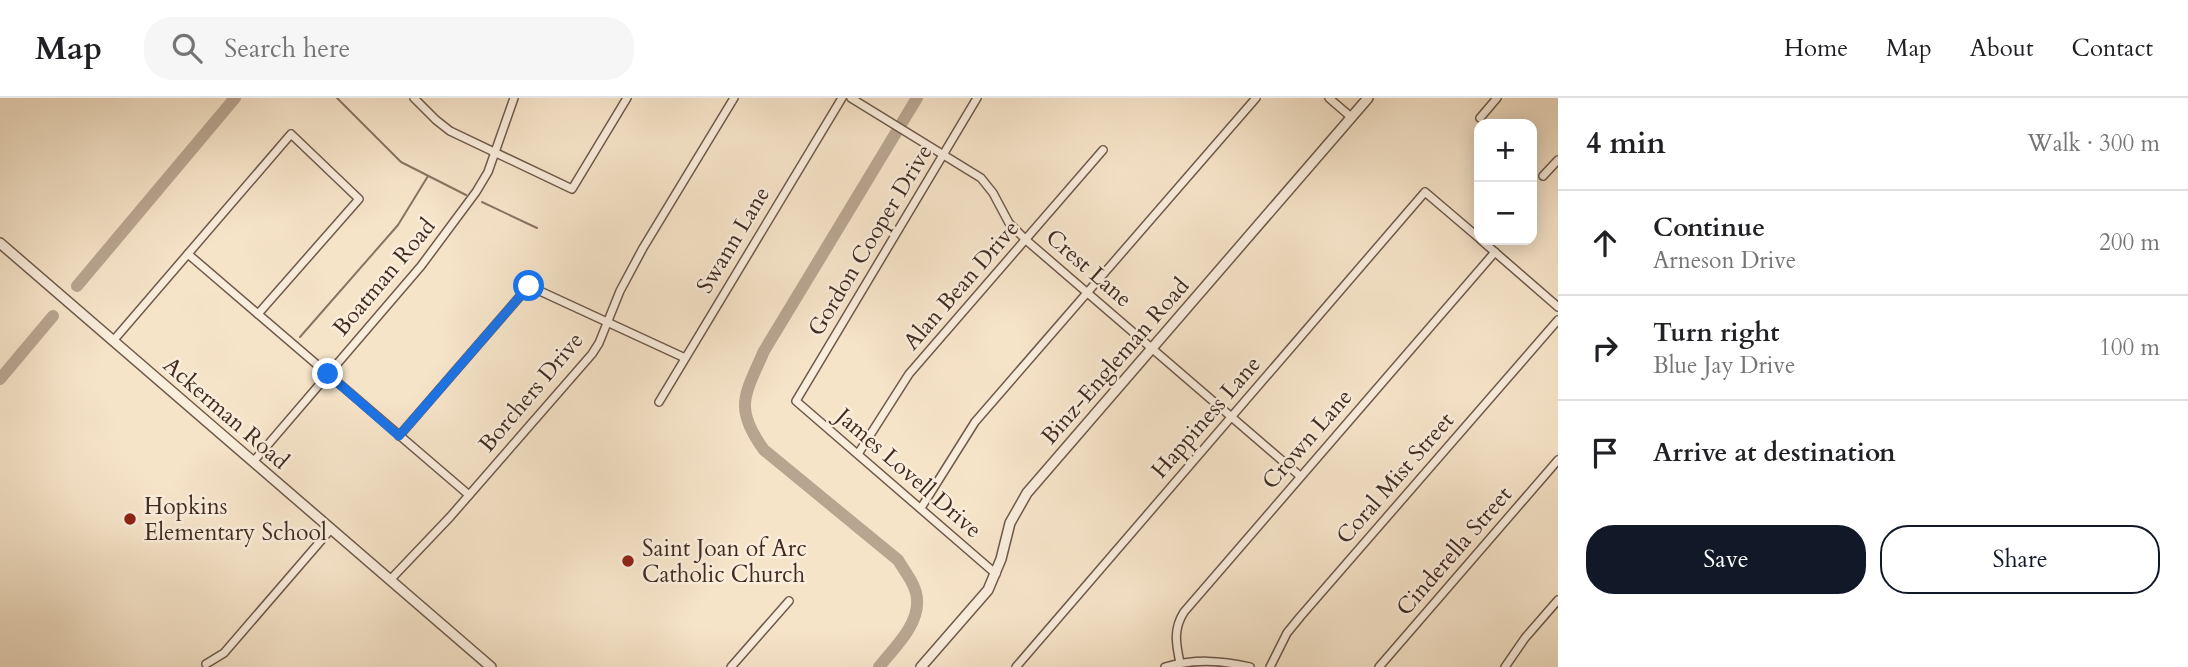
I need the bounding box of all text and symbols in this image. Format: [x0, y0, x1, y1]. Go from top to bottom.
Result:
search box [144, 17, 634, 80]
text: Map [35, 26, 102, 71]
icon: search [168, 29, 206, 67]
text: Search here [224, 31, 350, 66]
text: Home [1784, 32, 1848, 65]
text: Map [1886, 32, 1932, 65]
text: About [1970, 32, 2034, 65]
text: Contact [2072, 32, 2153, 65]
map controls [1474, 119, 1537, 245]
button: + [1474, 119, 1537, 182]
text: 4 min [1586, 123, 1666, 164]
text: Walk · 300 m [2027, 128, 2160, 159]
street label: Gordon Cooper Drive [801, 138, 939, 342]
street label: Swann Lane [689, 181, 777, 299]
button: − [1474, 182, 1537, 245]
text: Continue [1653, 210, 1765, 245]
street label: Boatman Road [326, 211, 443, 342]
street label: Alan Bean Drive [896, 214, 1026, 356]
street label: Crest Lane [1039, 222, 1139, 314]
icon: ahead [1586, 224, 1624, 262]
text: 200 m [2099, 227, 2160, 258]
text: Arneson Drive [1653, 245, 1796, 276]
route start [513, 270, 544, 301]
street label: Binz-Engleman Road [1034, 271, 1197, 451]
text: Turn right [1653, 315, 1780, 350]
street label: Borchers Drive [472, 325, 590, 459]
icon: right [1586, 329, 1624, 367]
text: 100 m [2099, 332, 2160, 363]
street label: Happiness Lane [1144, 349, 1268, 485]
street label: Ackerman Road [157, 350, 296, 477]
text: Blue Jay Drive [1653, 350, 1795, 381]
route end [312, 358, 343, 389]
street label: Crown Lane [1255, 382, 1359, 496]
street label: James Lovell Drive [827, 399, 988, 545]
street label: Coral Mist Street [1329, 406, 1461, 550]
icon: arrive [1586, 434, 1624, 472]
text: Arrive at destination [1653, 435, 1896, 470]
street label: Cinderella Street [1389, 480, 1519, 622]
place label: Hopkins Elementary School [144, 491, 327, 548]
marker: Hopkins Elementary School [122, 511, 138, 527]
button: Save [1586, 525, 1866, 594]
button: Share [1880, 525, 2160, 594]
place label: Saint Joan of Arc Catholic Church [642, 533, 807, 590]
marker: Saint Joan of Arc Catholic Church [620, 553, 636, 569]

